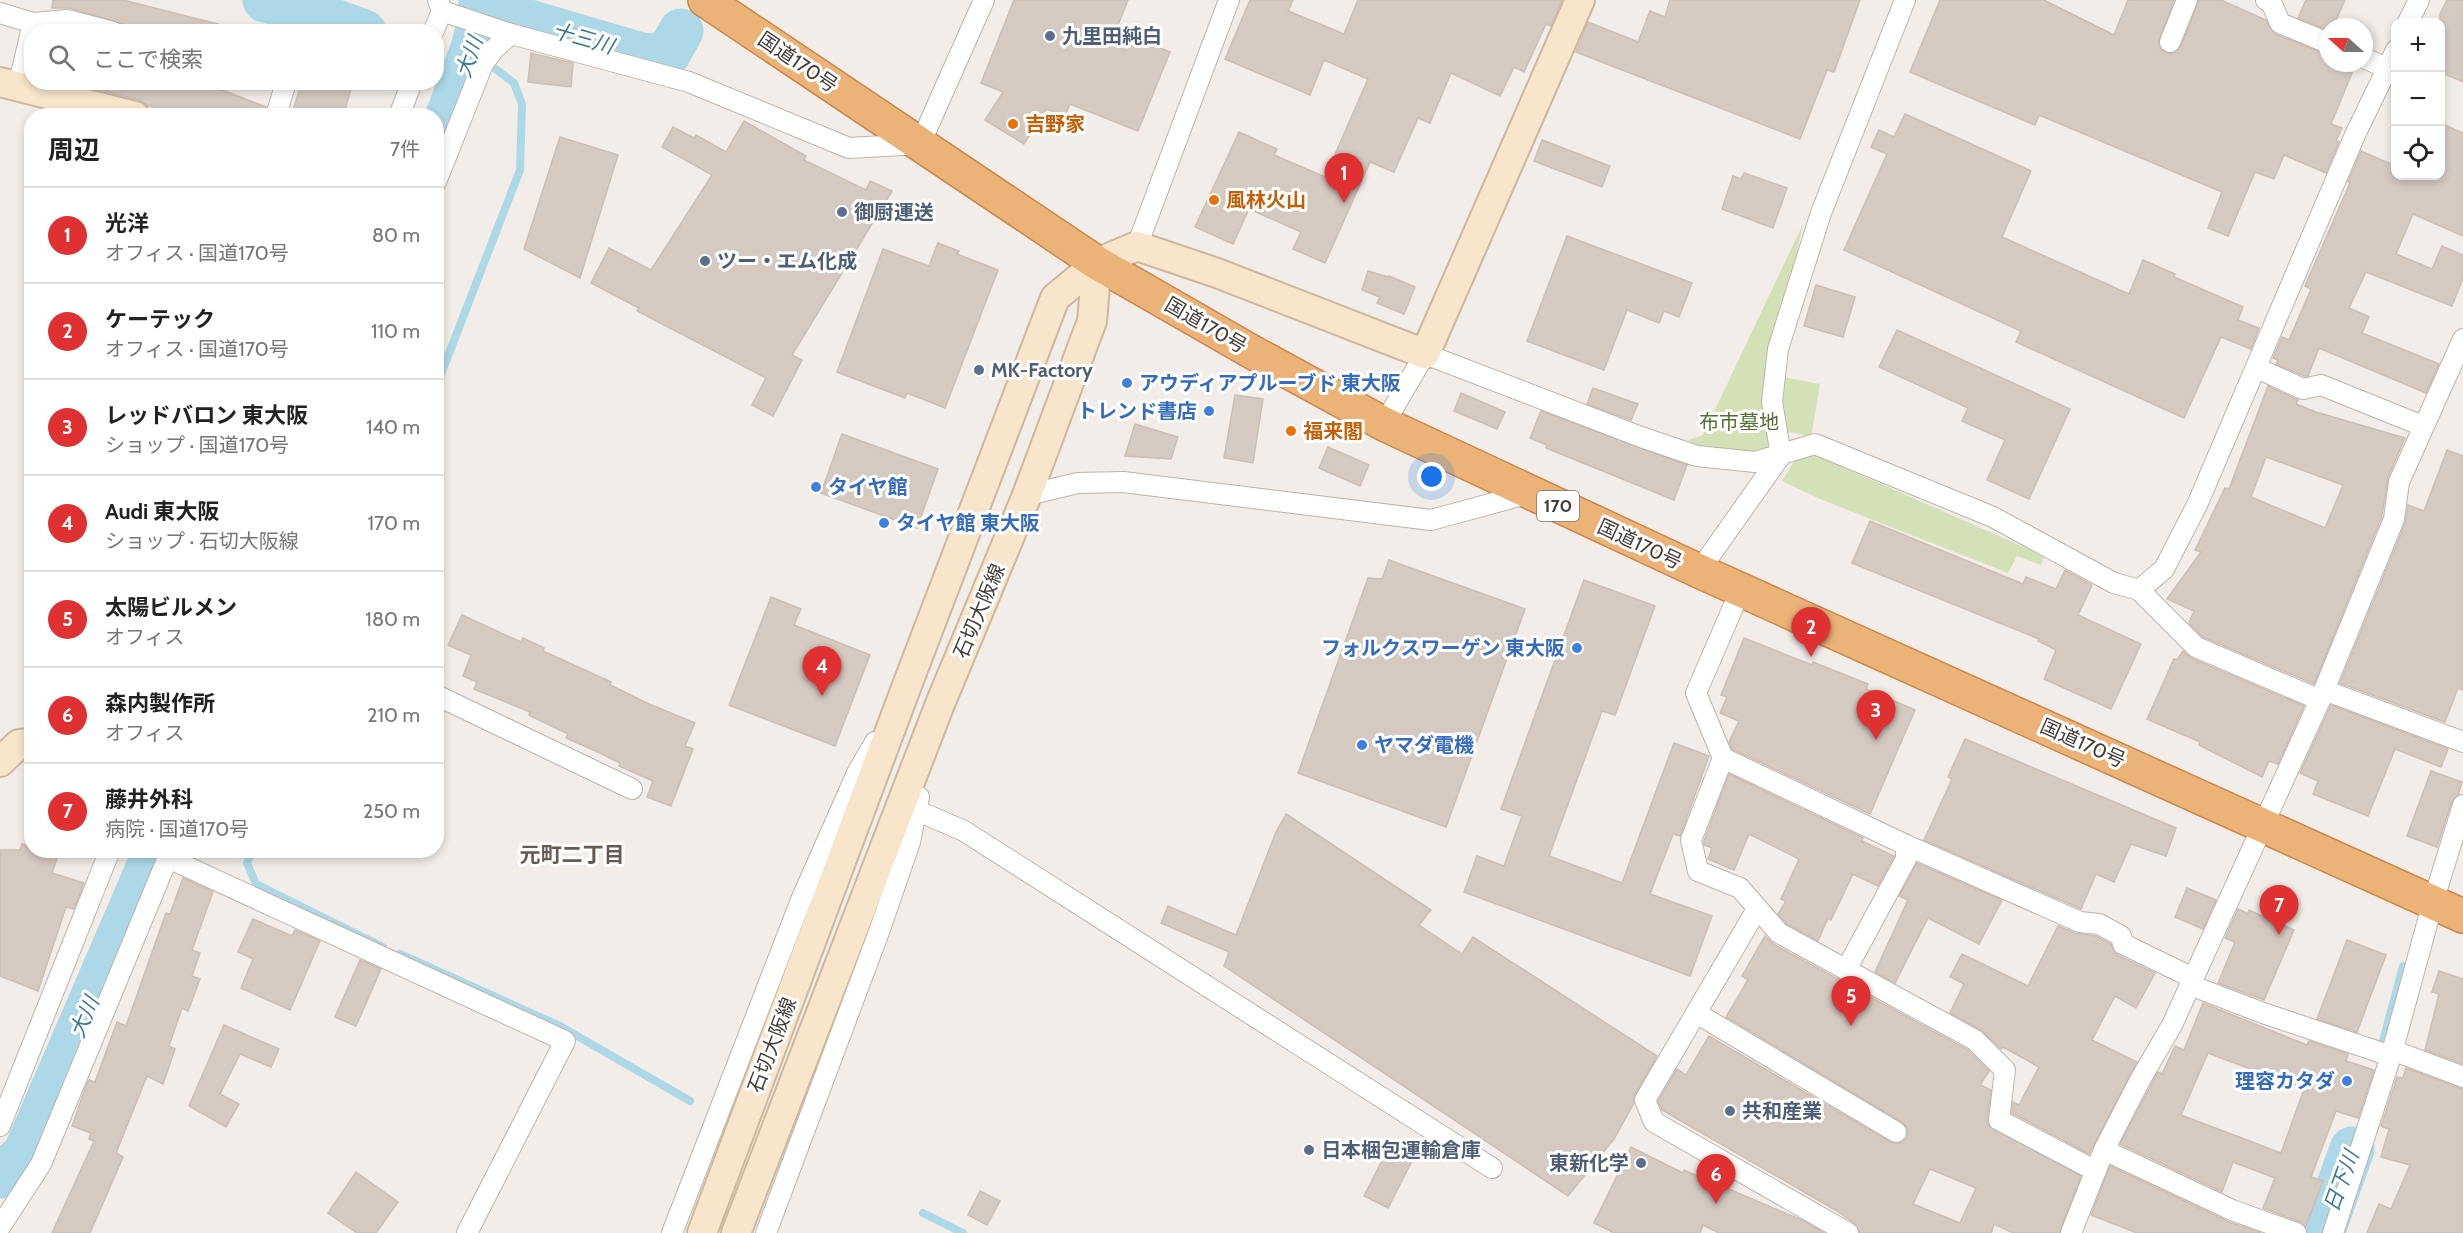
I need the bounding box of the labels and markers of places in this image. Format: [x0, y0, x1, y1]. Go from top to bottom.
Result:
place label: 九里田純白 [1062, 24, 1162, 48]
marker: 九里田純白 [1043, 29, 1057, 43]
place label: 吉野家 [1025, 112, 1085, 136]
marker: 吉野家 [1006, 117, 1020, 131]
pin: 1 [1324, 154, 1364, 203]
place label: 風林火山 [1226, 188, 1306, 212]
marker: 風林火山 [1207, 193, 1221, 207]
place label: 御厨運送 [854, 200, 934, 224]
marker: 御厨運送 [835, 205, 849, 219]
place label: ツー・エム化成 [717, 249, 857, 273]
marker: ツー・エム化成 [698, 254, 712, 268]
place label: MK-Factory [991, 358, 1093, 382]
marker: MK-Factory [972, 363, 986, 377]
place label: アウディアプルーブド 東大阪 [1139, 371, 1401, 395]
marker: アウディアプルーブド 東大阪 [1120, 376, 1134, 390]
place label: トレンド書店 [1077, 399, 1197, 423]
marker: トレンド書店 [1202, 404, 1216, 418]
place label: 福来閣 [1303, 419, 1363, 443]
marker: 福来閣 [1284, 424, 1298, 438]
place label: タイヤ館 [828, 475, 907, 499]
marker: タイヤ館 [809, 480, 823, 494]
place label: タイヤ館 東大阪 [896, 511, 1040, 535]
marker: タイヤ館 東大阪 [877, 516, 891, 530]
pin: 2 [1792, 608, 1830, 657]
place label: フォルクスワーゲン 東大阪 [1321, 636, 1565, 660]
marker: フォルクスワーゲン 東大阪 [1570, 641, 1584, 655]
pin: 4 [802, 646, 842, 696]
pin: 3 [1856, 690, 1896, 740]
place label: ヤマダ電機 [1374, 733, 1474, 757]
marker: ヤマダ電機 [1355, 738, 1369, 752]
pin: 7 [2260, 886, 2298, 935]
pin: 5 [1832, 976, 1870, 1026]
place label: 理容カタダ [2235, 1069, 2335, 1093]
marker: 理容カタダ [2340, 1074, 2354, 1088]
place label: 共和産業 [1742, 1099, 1822, 1123]
marker: 共和産業 [1723, 1104, 1737, 1118]
place label: 日本梱包運輸倉庫 [1321, 1138, 1481, 1162]
marker: 日本梱包運輸倉庫 [1302, 1143, 1316, 1157]
place label: 東新化学 [1549, 1151, 1629, 1175]
pin: 6 [1696, 1154, 1736, 1204]
marker: 東新化学 [1634, 1156, 1648, 1170]

